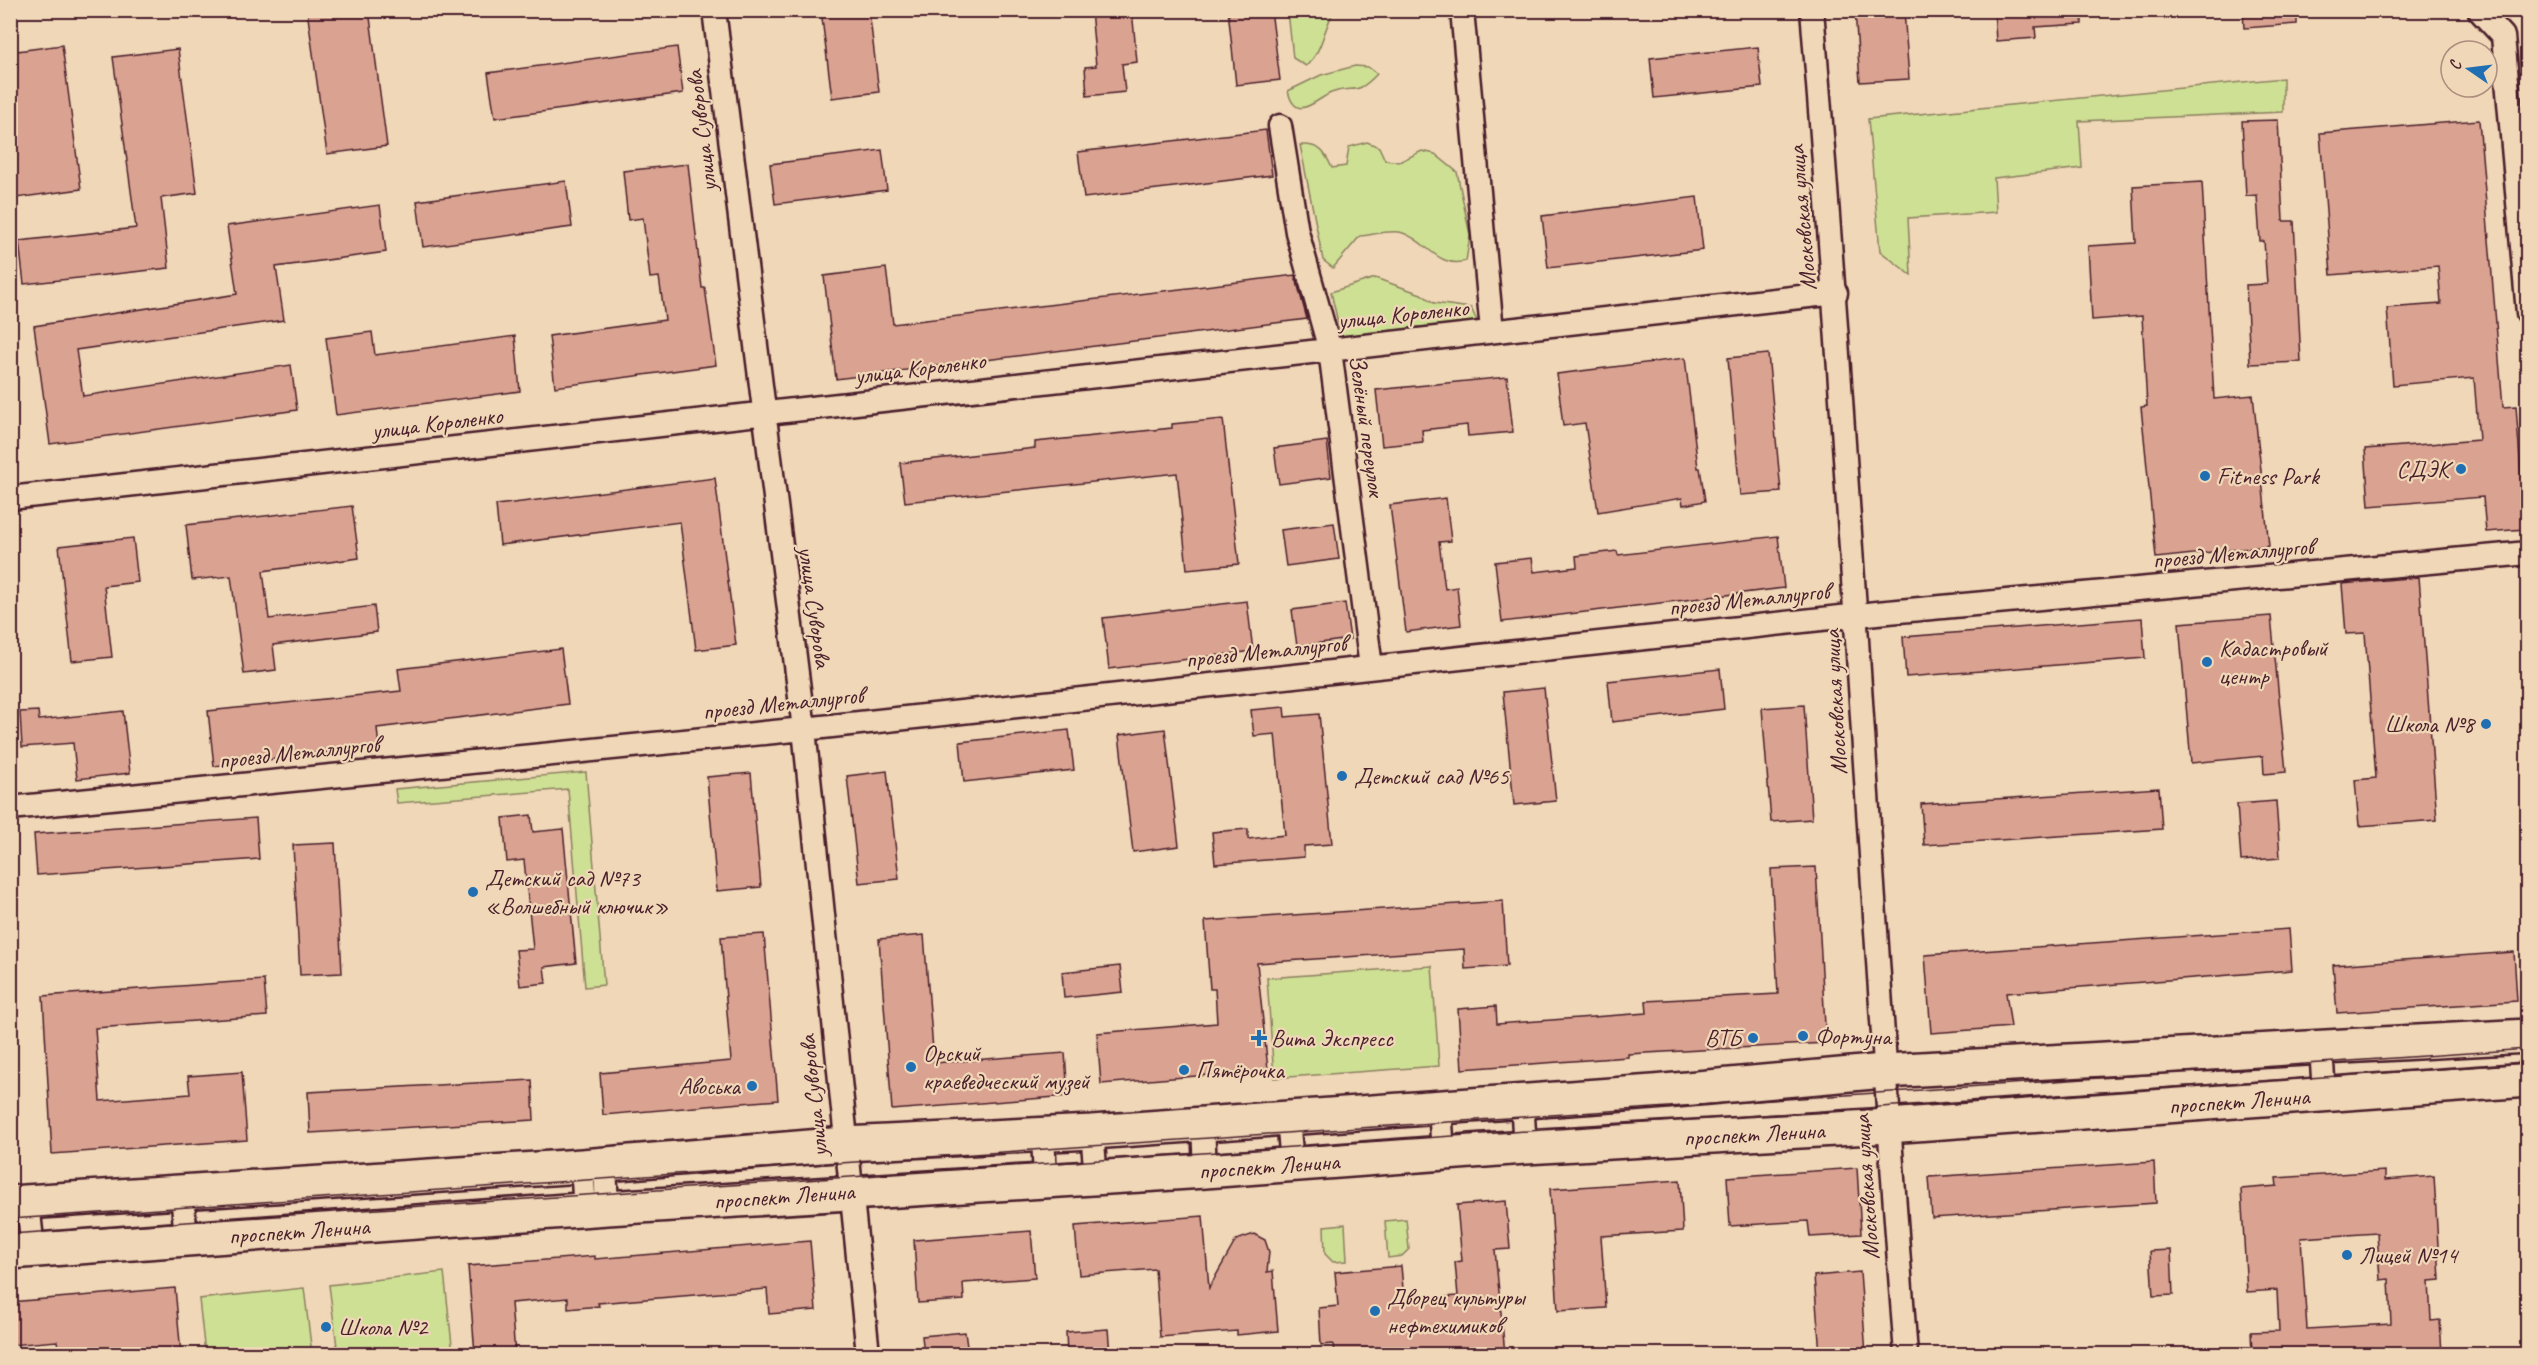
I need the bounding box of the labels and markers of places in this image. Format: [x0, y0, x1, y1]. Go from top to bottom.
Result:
place label: СДЭК [2396, 454, 2454, 484]
place label: Fitness Park [2217, 461, 2321, 491]
marker: СДЭК [2454, 462, 2468, 476]
marker: Fitness Park [2198, 469, 2212, 483]
place label: Кадастровый центр [2219, 633, 2330, 691]
marker: Кадастровый центр [2200, 655, 2214, 669]
place label: Школа №8 [2385, 709, 2476, 739]
marker: Школа №8 [2479, 717, 2493, 731]
place label: Детский сад №65 [1354, 761, 1510, 791]
marker: Детский сад №65 [1335, 769, 1349, 783]
place label: Детский сад №73 «Волшебный ключик» [485, 863, 669, 921]
marker: Детский сад №73 «Волшебный ключик» [466, 885, 480, 899]
place label: Фортуна [1815, 1021, 1893, 1051]
place label: Вита Экспресс [1271, 1023, 1394, 1053]
place label: ВТБ [1705, 1023, 1744, 1053]
marker: Фортуна [1796, 1029, 1810, 1043]
marker: Вита Экспресс [1252, 1031, 1266, 1045]
marker: ВТБ [1746, 1031, 1760, 1045]
place label: Орский краеведческий музей [923, 1038, 1092, 1096]
place label: Пятёрочка [1196, 1055, 1285, 1085]
marker: Орский краеведческий музей [904, 1060, 918, 1074]
marker: Пятёрочка [1177, 1063, 1191, 1077]
place label: Авоська [679, 1071, 741, 1101]
marker: Авоська [745, 1079, 759, 1093]
place label: Лицей №14 [2359, 1240, 2460, 1270]
marker: Лицей №14 [2340, 1248, 2354, 1262]
place label: Дворец культуры нефтехимиков [1387, 1282, 1527, 1340]
marker: Дворец культуры нефтехимиков [1368, 1304, 1382, 1318]
place label: Школа №2 [338, 1312, 430, 1342]
marker: Школа №2 [319, 1320, 333, 1334]

